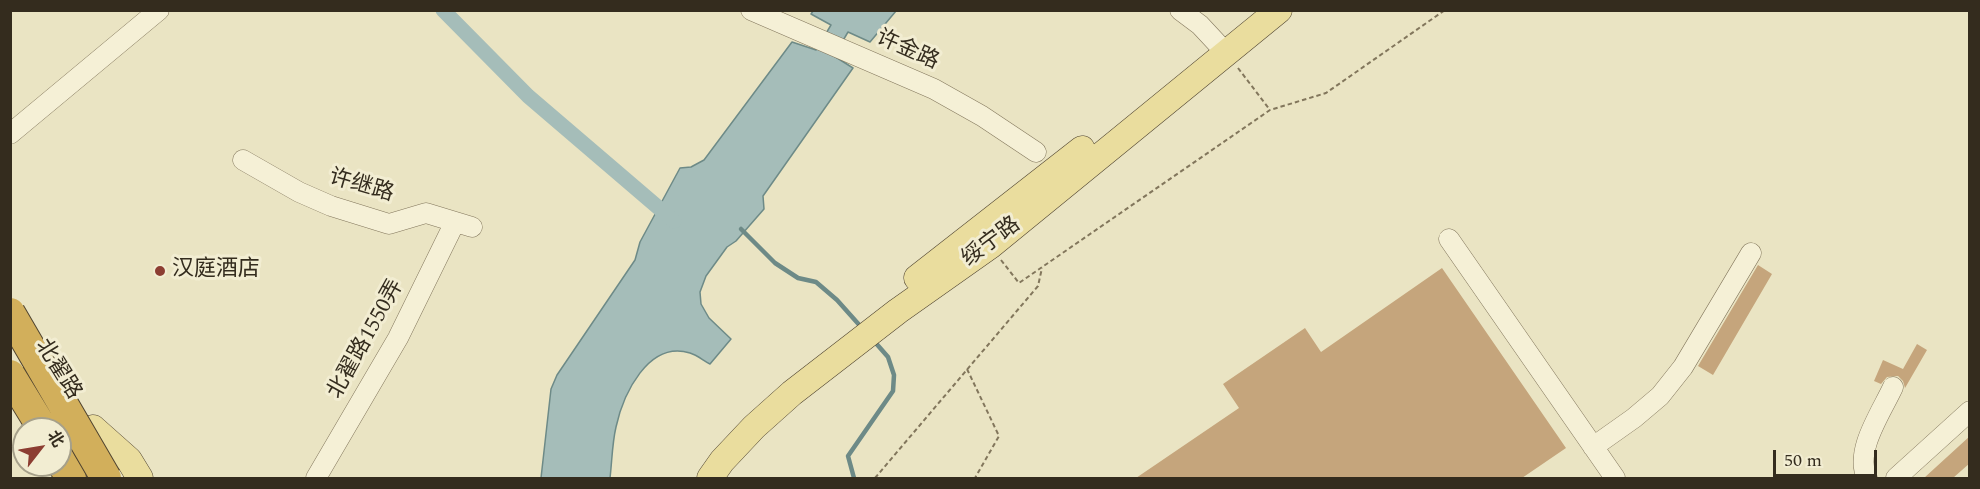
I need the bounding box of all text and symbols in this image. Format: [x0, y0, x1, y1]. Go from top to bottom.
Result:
street label: 许金路 [871, 26, 943, 76]
street label: 许继路 [326, 165, 396, 209]
street label: 绥宁路 [958, 213, 1026, 273]
place label: 汉庭酒店 [172, 258, 260, 284]
marker: 汉庭酒店 [153, 264, 167, 278]
street label: 北翟路1550弄 [323, 276, 411, 404]
street label: 北翟路 [28, 335, 86, 405]
north arrow [12, 417, 72, 477]
text: 北 [41, 426, 70, 452]
scale bar [1776, 438, 1880, 476]
text: 50 m [1784, 447, 1822, 474]

